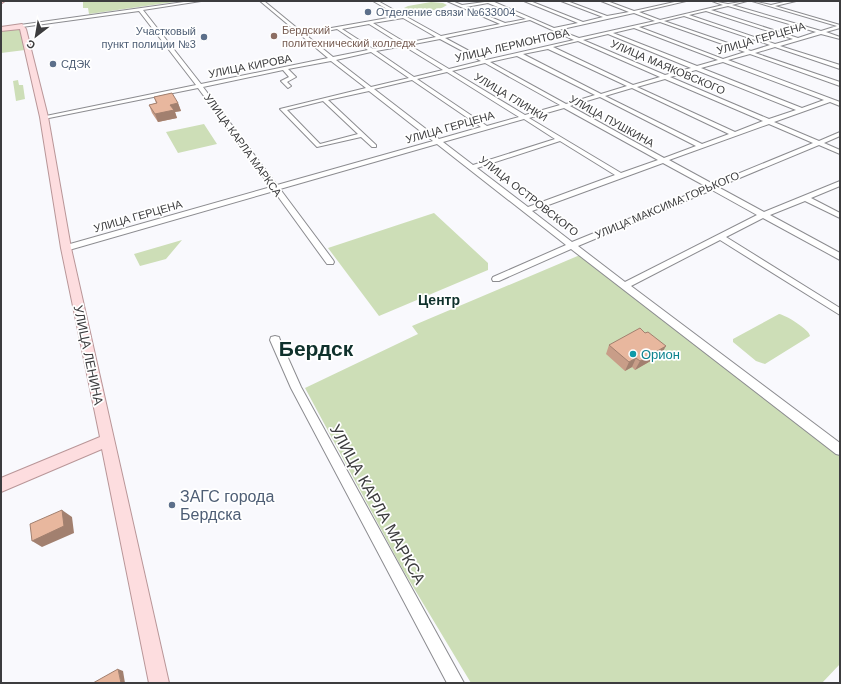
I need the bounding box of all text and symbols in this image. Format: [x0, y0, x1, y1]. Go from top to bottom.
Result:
place label: Отделение связи №633004 [376, 6, 515, 18]
marker: Отделение связи №633004 [363, 7, 373, 17]
north arrow [16, 16, 56, 56]
street label: УЛИЦА ГЕРЦЕНА [715, 19, 807, 56]
place label: Бердский политехнический колледж [282, 24, 416, 49]
place label: Участковый пункт полиции №3 [101, 25, 196, 50]
street label: УЛИЦА ЛЕРМОНТОВА [454, 26, 571, 64]
marker: Бердский политехнический колледж [269, 31, 279, 41]
marker: Участковый пункт полиции №3 [199, 32, 209, 42]
text: С [24, 37, 37, 52]
street label: УЛИЦА МАЯКОВСКОГО [609, 37, 727, 97]
street label: УЛИЦА КИРОВА [207, 52, 293, 80]
place label: СДЭК [61, 58, 91, 70]
marker: СДЭК [48, 59, 58, 69]
street label: УЛИЦА ГЛИНКИ [472, 70, 550, 124]
street label: УЛИЦА КАРЛА МАРКСА [202, 92, 285, 199]
street label: УЛИЦА ПУШКИНА [568, 93, 657, 150]
street label: УЛИЦА ГЕРЦЕНА [404, 108, 496, 145]
street label: УЛИЦА ОСТРОВСКОГО [477, 154, 581, 239]
street label: УЛИЦА МАКСИМА ГОРЬКОГО [593, 169, 741, 241]
street label: УЛИЦА ГЕРЦЕНА [92, 197, 184, 234]
district label: Центр [418, 292, 460, 308]
street label: УЛИЦА ЛЕНИНА [71, 304, 106, 407]
district label: Бердск [279, 337, 354, 360]
place label: Орион [641, 347, 680, 362]
marker: Орион [628, 349, 638, 359]
street label: УЛИЦА КАРЛА МАРКСА [327, 422, 429, 587]
place label: ЗАГС города Бердска [180, 488, 274, 523]
marker: ЗАГС города Бердска [167, 500, 177, 510]

